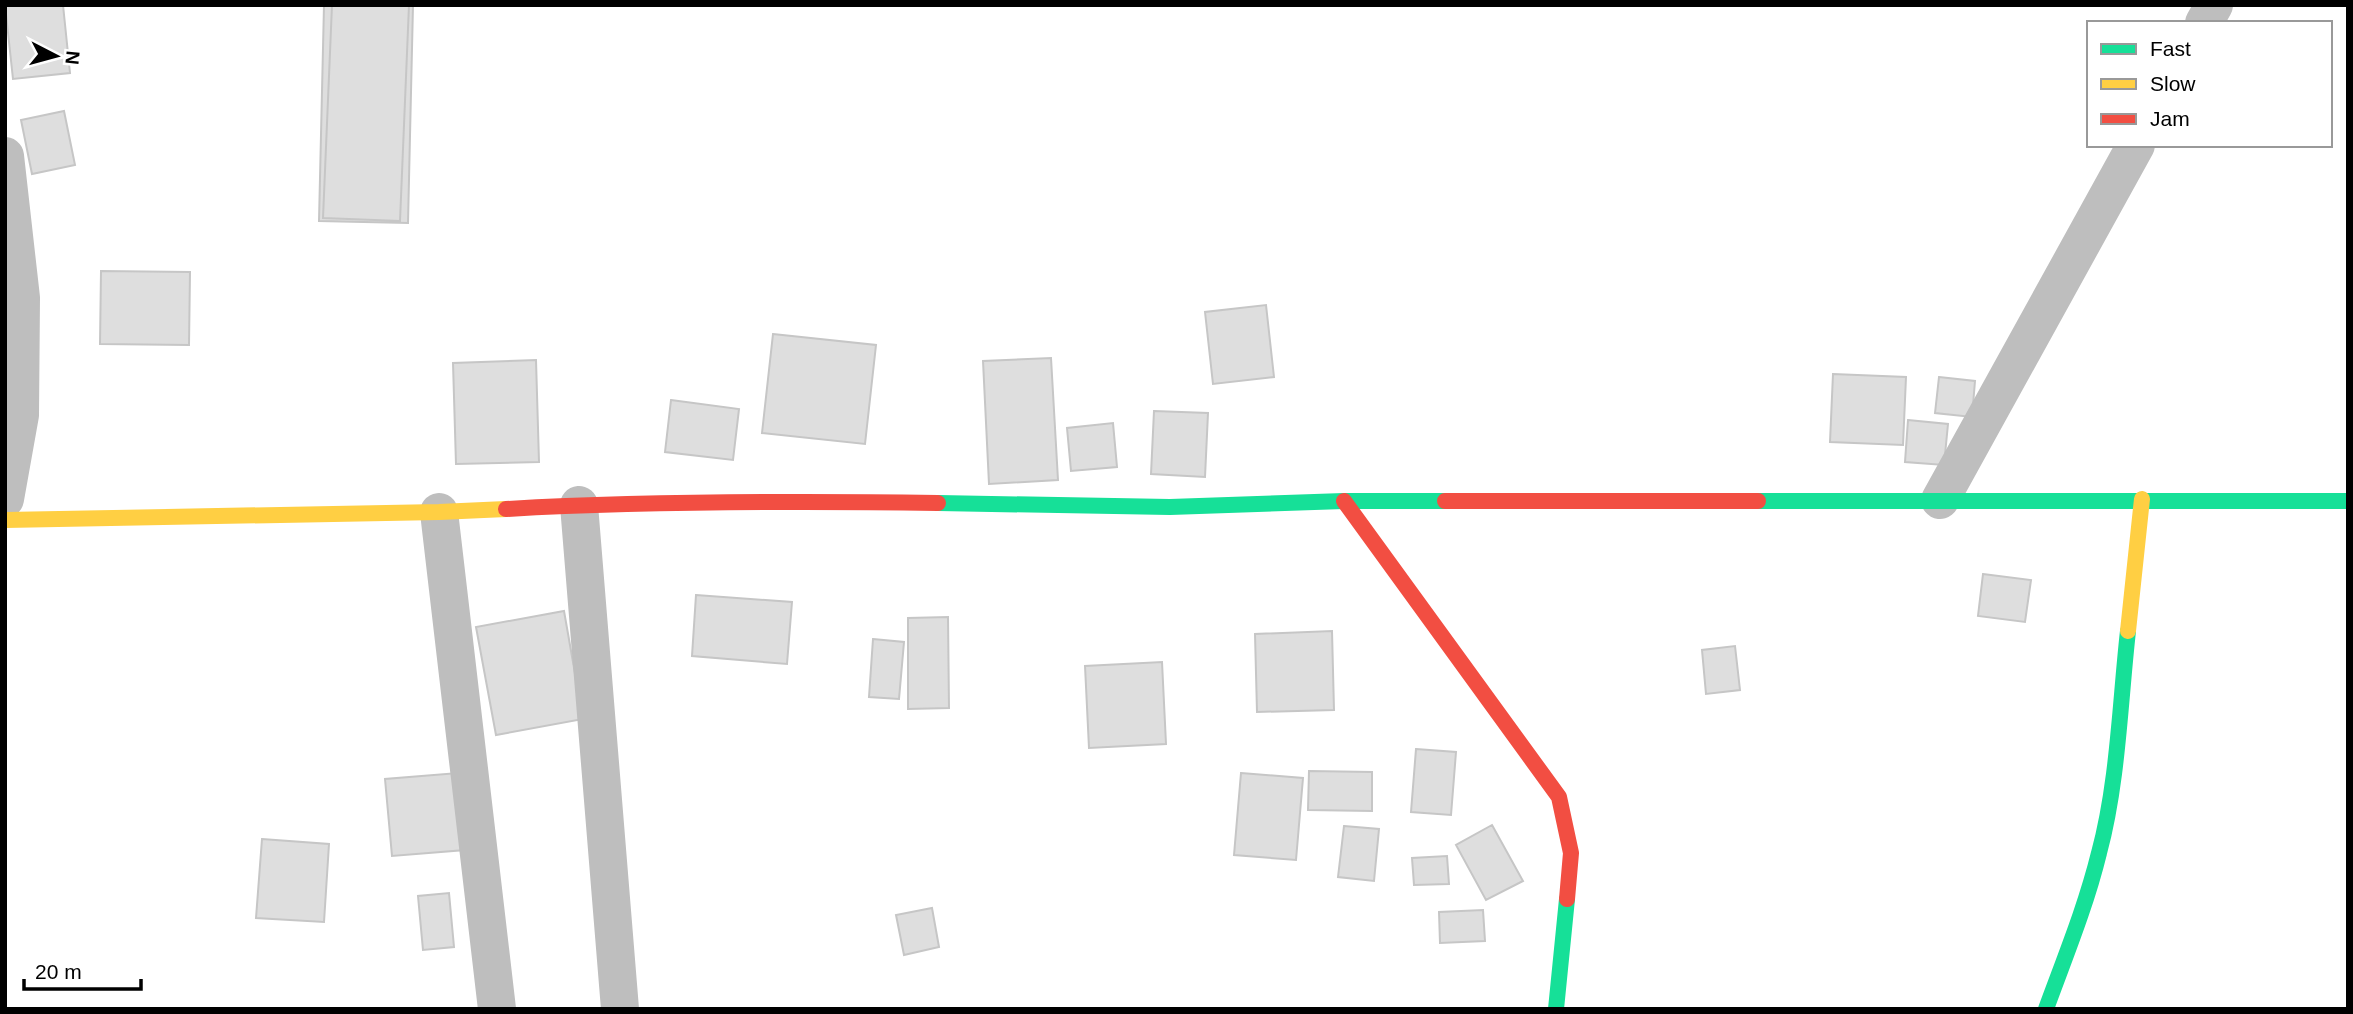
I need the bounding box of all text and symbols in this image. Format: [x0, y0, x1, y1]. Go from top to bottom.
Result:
north arrow [21, 21, 91, 91]
legend [2087, 21, 2332, 147]
text: Fast [2150, 37, 2191, 60]
text: N [61, 50, 84, 66]
text: Slow [2150, 72, 2196, 95]
text: Jam [2150, 107, 2190, 130]
scale bar [24, 948, 142, 992]
text: 20 m [35, 960, 82, 983]

